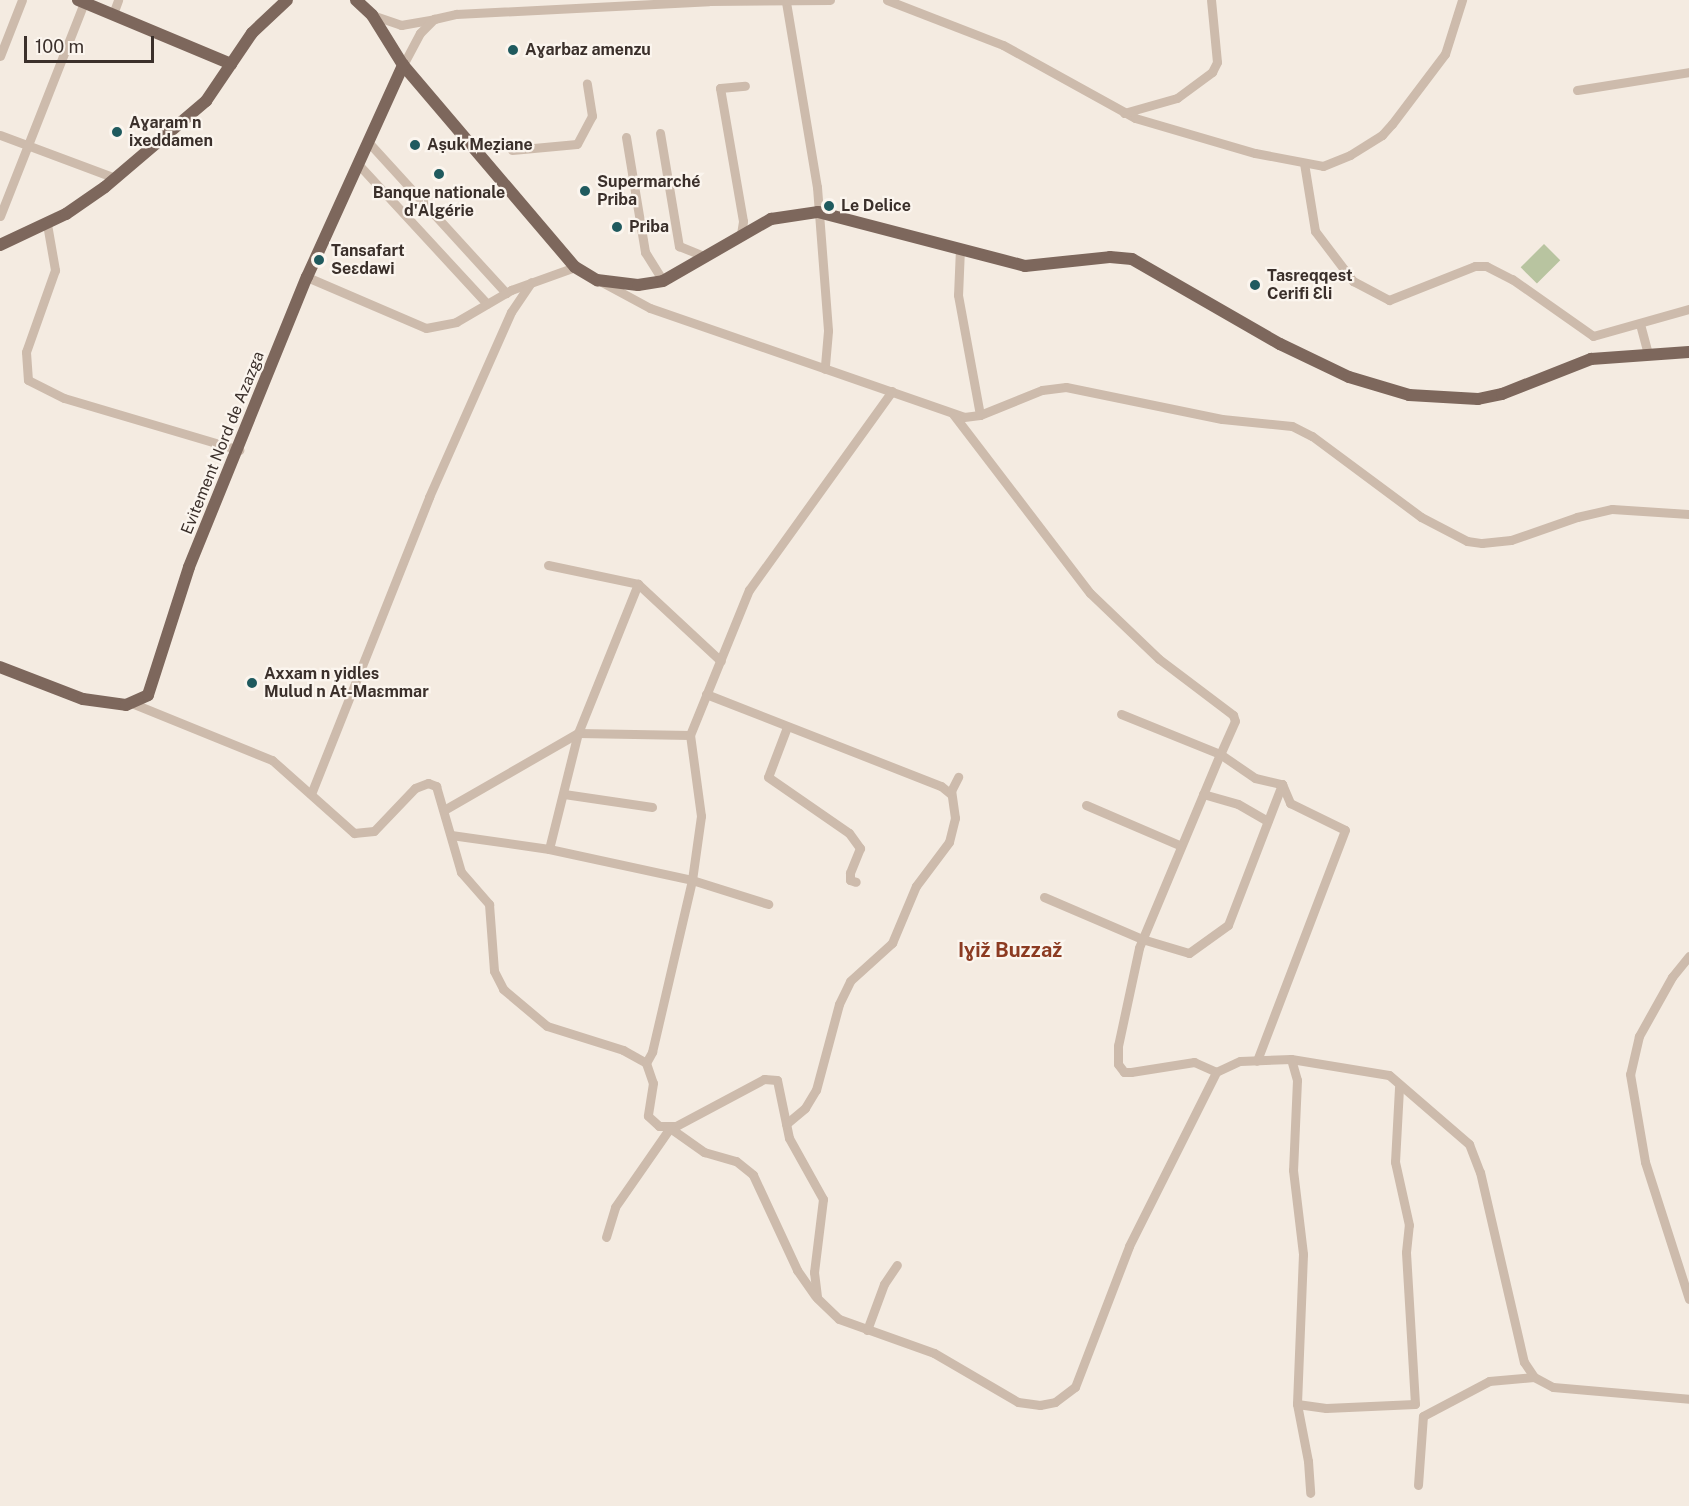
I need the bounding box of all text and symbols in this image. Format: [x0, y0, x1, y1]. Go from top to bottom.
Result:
scale bar [27, 24, 158, 62]
text: 100 m [35, 36, 84, 57]
place label: Aɣarbaz amenzu [525, 40, 651, 60]
marker: Aɣarbaz amenzu [506, 43, 520, 57]
place label: Aɣaram n ixeddamen [129, 113, 213, 151]
marker: Aɣaram n ixeddamen [110, 125, 124, 139]
place label: Aṣuk Meẓiane [427, 135, 533, 155]
marker: Aṣuk Meẓiane [408, 138, 422, 152]
marker: Banque nationale d'Algérie [432, 167, 446, 181]
place label: Supermarché Priba [597, 172, 700, 210]
place label: Banque nationale d'Algérie [373, 183, 505, 221]
marker: Supermarché Priba [578, 184, 592, 198]
place label: Le Delice [841, 196, 911, 216]
marker: Le Delice [822, 199, 836, 213]
place label: Priba [629, 217, 669, 237]
marker: Priba [610, 220, 624, 234]
place label: Tansafart Seɛdawi [331, 241, 405, 279]
marker: Tansafart Seɛdawi [312, 253, 326, 267]
place label: Tasreqqest Cerifi Ɛli [1267, 266, 1353, 304]
marker: Tasreqqest Cerifi Ɛli [1248, 278, 1262, 292]
street label: Evitement Nord de Azazga [177, 349, 269, 537]
place label: Axxam n yidles Mulud n At-Maɛmmar [264, 664, 429, 702]
marker: Axxam n yidles Mulud n At-Maɛmmar [245, 676, 259, 690]
district label: Iɣiž Buzzaž [958, 938, 1062, 962]

